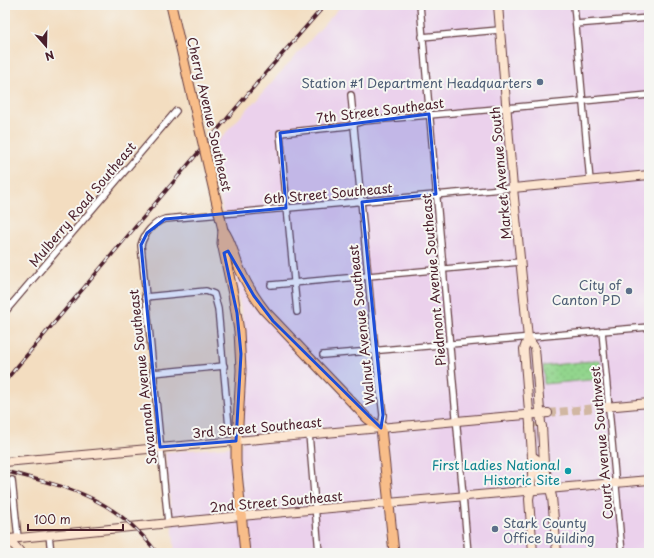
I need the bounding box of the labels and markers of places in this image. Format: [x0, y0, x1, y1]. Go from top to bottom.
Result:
place label: Station #1 Department Headquarters [301, 73, 532, 92]
marker: Station #1 Department Headquarters [535, 77, 545, 87]
place label: City of Canton PD [552, 275, 622, 309]
marker: City of Canton PD [624, 286, 634, 296]
place label: First Ladies National Historic Site [432, 455, 560, 489]
marker: First Ladies National Historic Site [563, 466, 573, 476]
place label: Stark County Office Building [503, 513, 595, 547]
marker: Stark County Office Building [490, 524, 500, 534]

